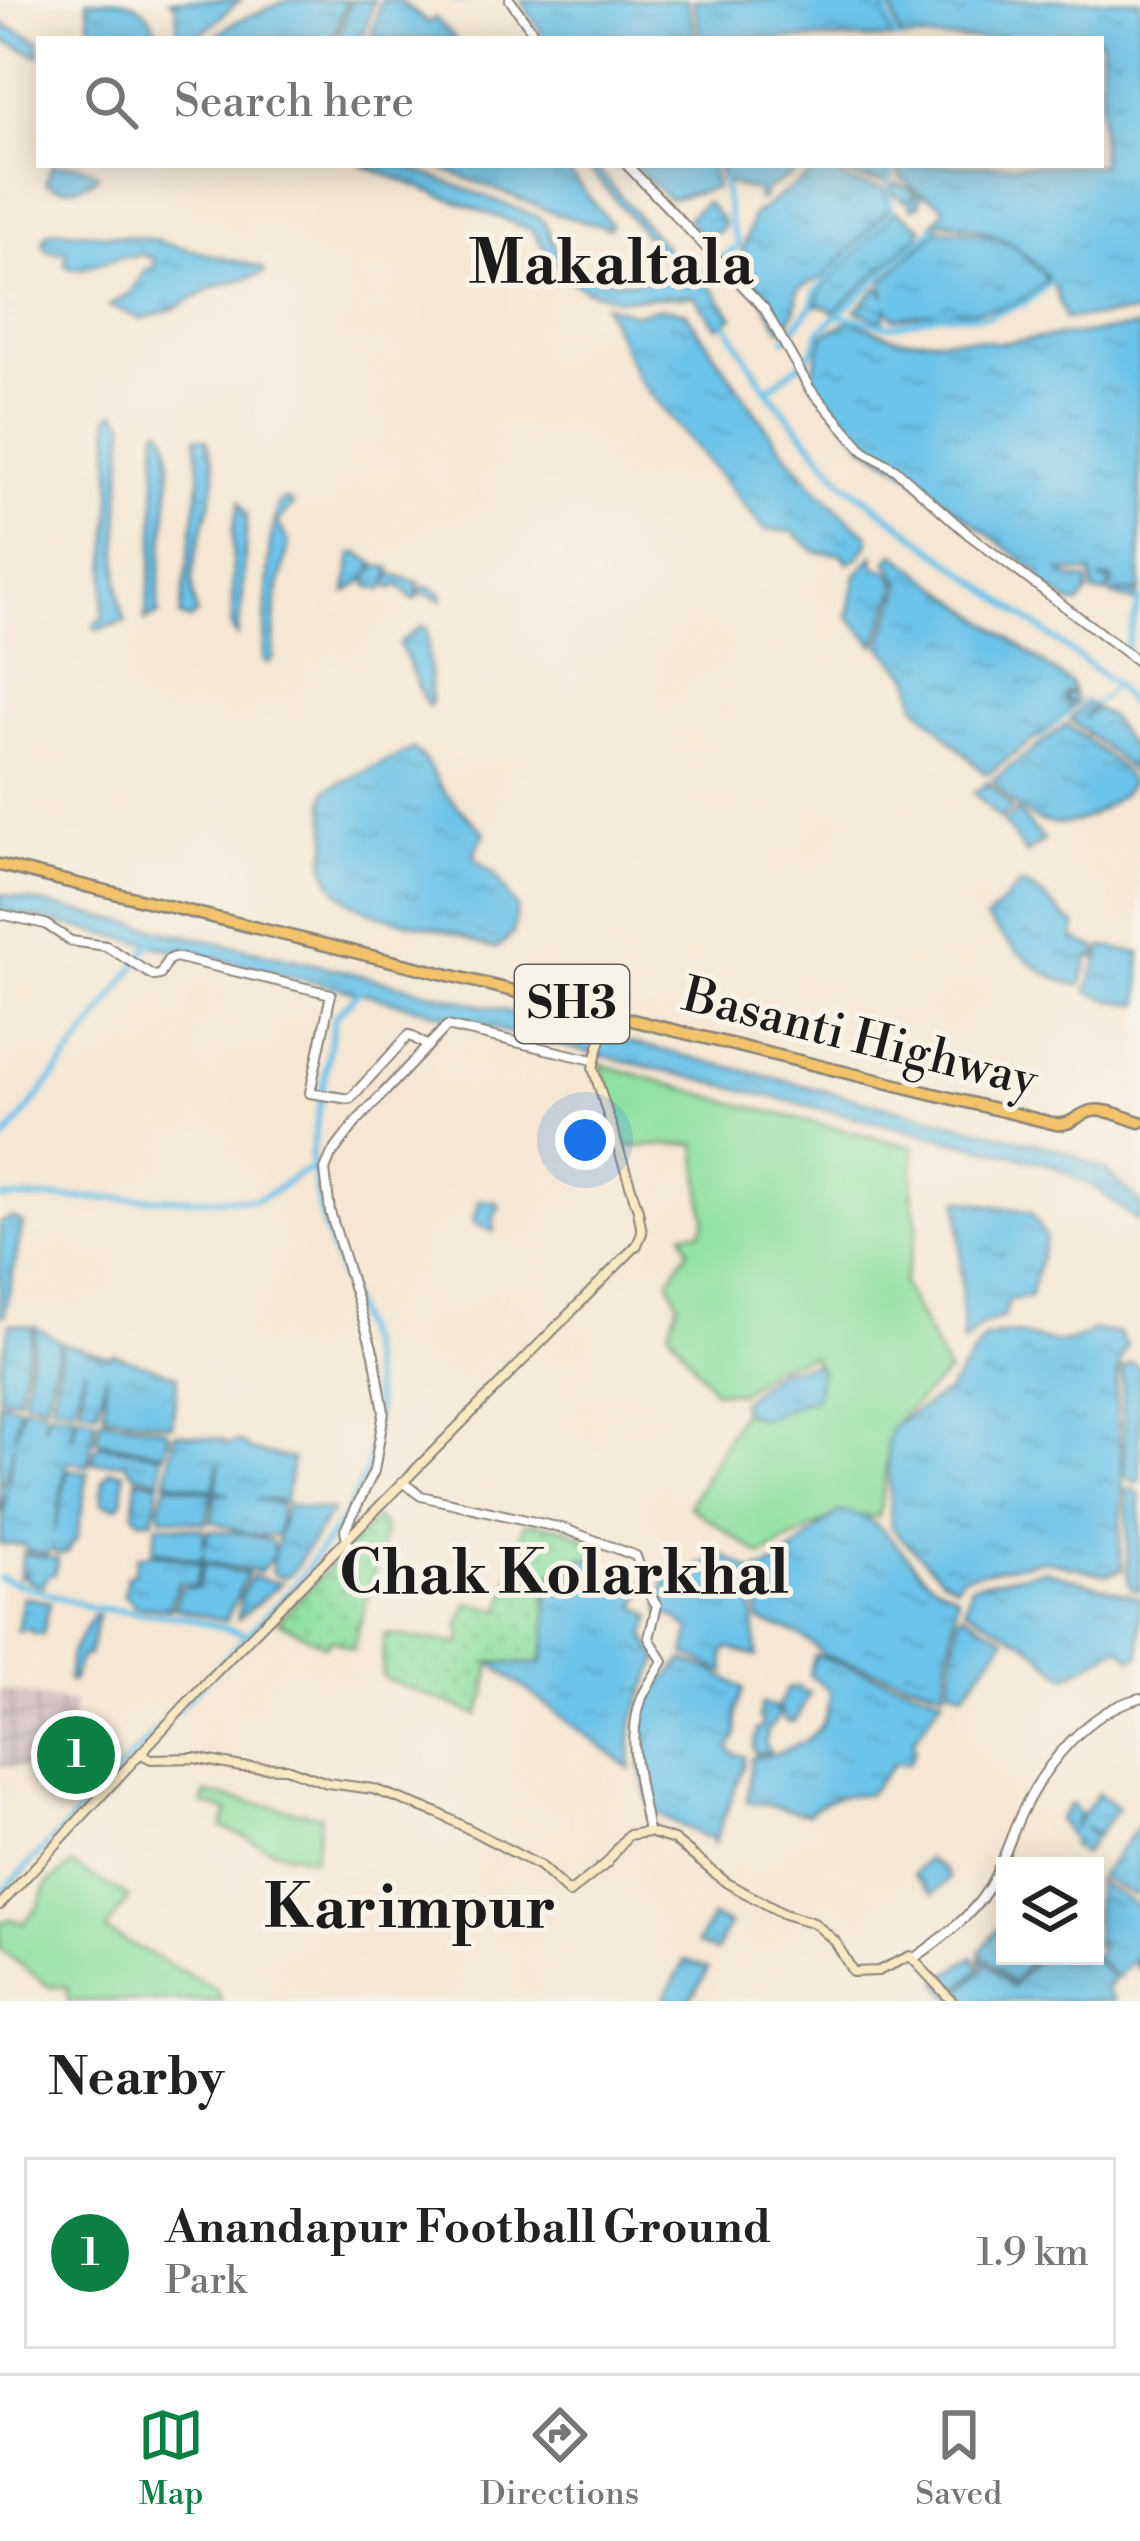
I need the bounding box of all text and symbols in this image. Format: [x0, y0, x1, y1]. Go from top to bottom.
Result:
search box [36, 36, 1104, 168]
icon: search [78, 69, 144, 135]
text: Search here [174, 74, 414, 131]
district label: Makaltala [468, 228, 754, 303]
road number: SH3 [515, 965, 629, 1043]
street label: Basanti Highway [676, 966, 1044, 1112]
your location [555, 1110, 615, 1170]
district label: Chak Kolarkhal [339, 1538, 789, 1613]
pin: 1 [37, 1710, 115, 1800]
map controls [996, 1857, 1104, 1965]
button: layers [996, 1857, 1104, 1965]
district label: Karimpur [264, 1872, 556, 1947]
text: Nearby [48, 2047, 224, 2111]
text: Anandapur Football Ground [165, 2200, 771, 2257]
text: 1 [81, 2229, 99, 2278]
text: 1.9 km [977, 2229, 1089, 2278]
text: Park [165, 2257, 246, 2306]
tab: Map [138, 2402, 204, 2515]
tab: Directions [480, 2402, 639, 2515]
tab: Saved [915, 2402, 1002, 2515]

